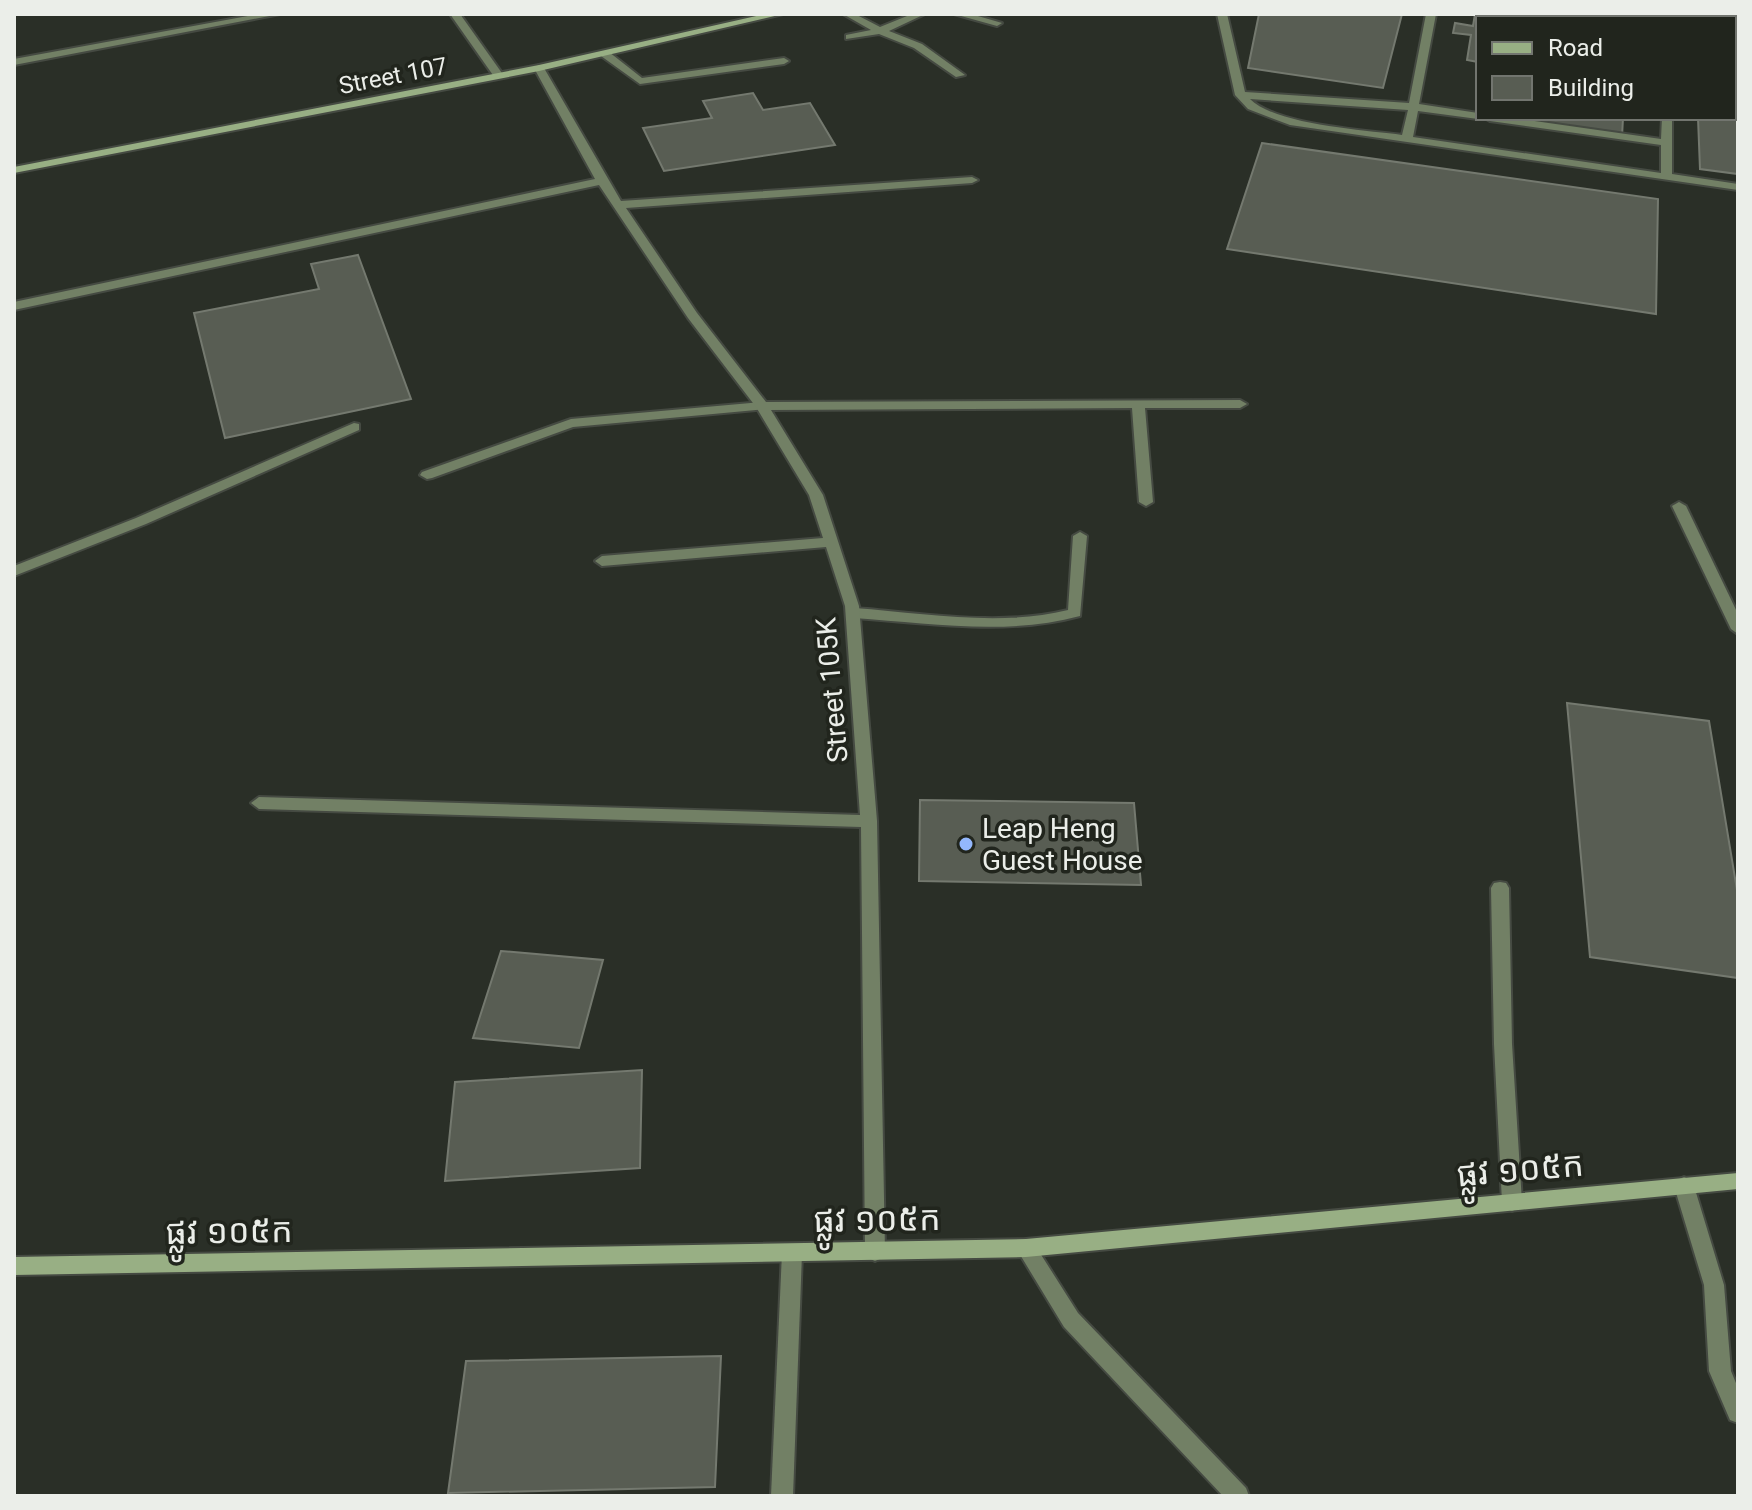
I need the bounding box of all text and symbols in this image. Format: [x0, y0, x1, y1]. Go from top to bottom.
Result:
legend [1476, 16, 1736, 120]
text: Road [1548, 34, 1603, 62]
street label: Street 107 [336, 52, 450, 100]
text: Building [1548, 74, 1634, 102]
street label: Street 105K [809, 616, 855, 764]
place label: Leap Heng Guest House [982, 812, 1143, 877]
marker: Leap Heng Guest House [957, 835, 975, 853]
street label: ផ្លូវ ១០៥ក [1455, 1144, 1586, 1205]
street label: ផ្លូវ ១០៥ក [813, 1198, 941, 1250]
street label: ផ្លូវ ១០៥ក [165, 1210, 293, 1262]

